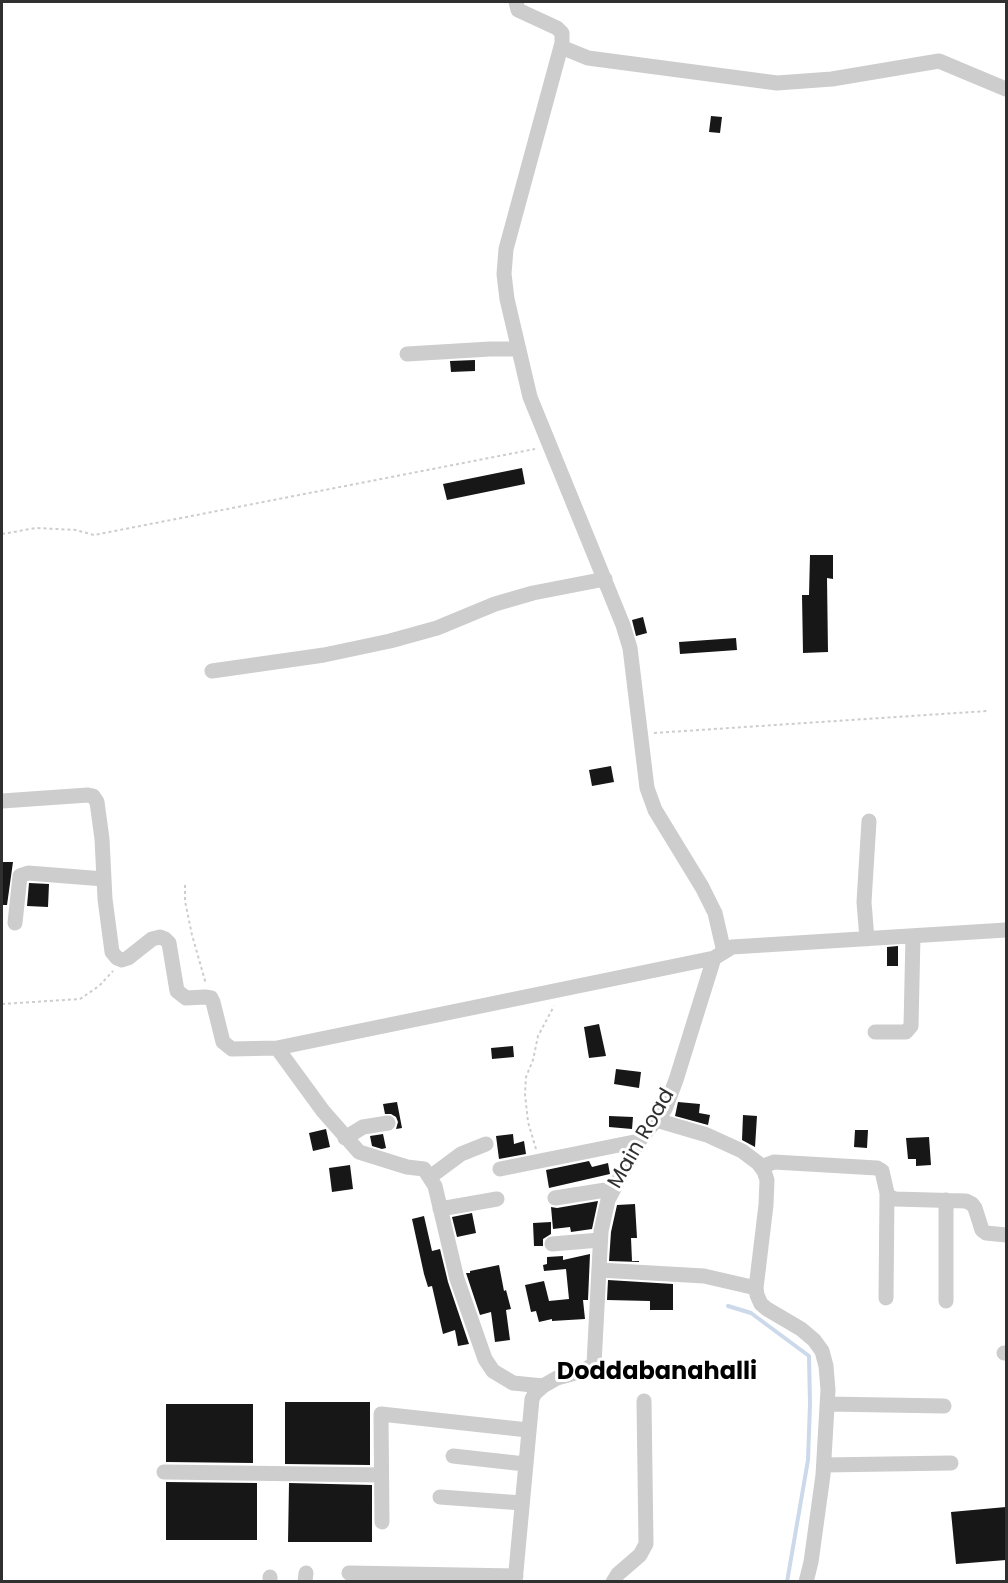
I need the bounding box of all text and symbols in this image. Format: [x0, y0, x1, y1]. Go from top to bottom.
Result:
street label: Main Road [603, 1085, 681, 1193]
district label: Doddabanahalli [557, 1359, 757, 1387]

